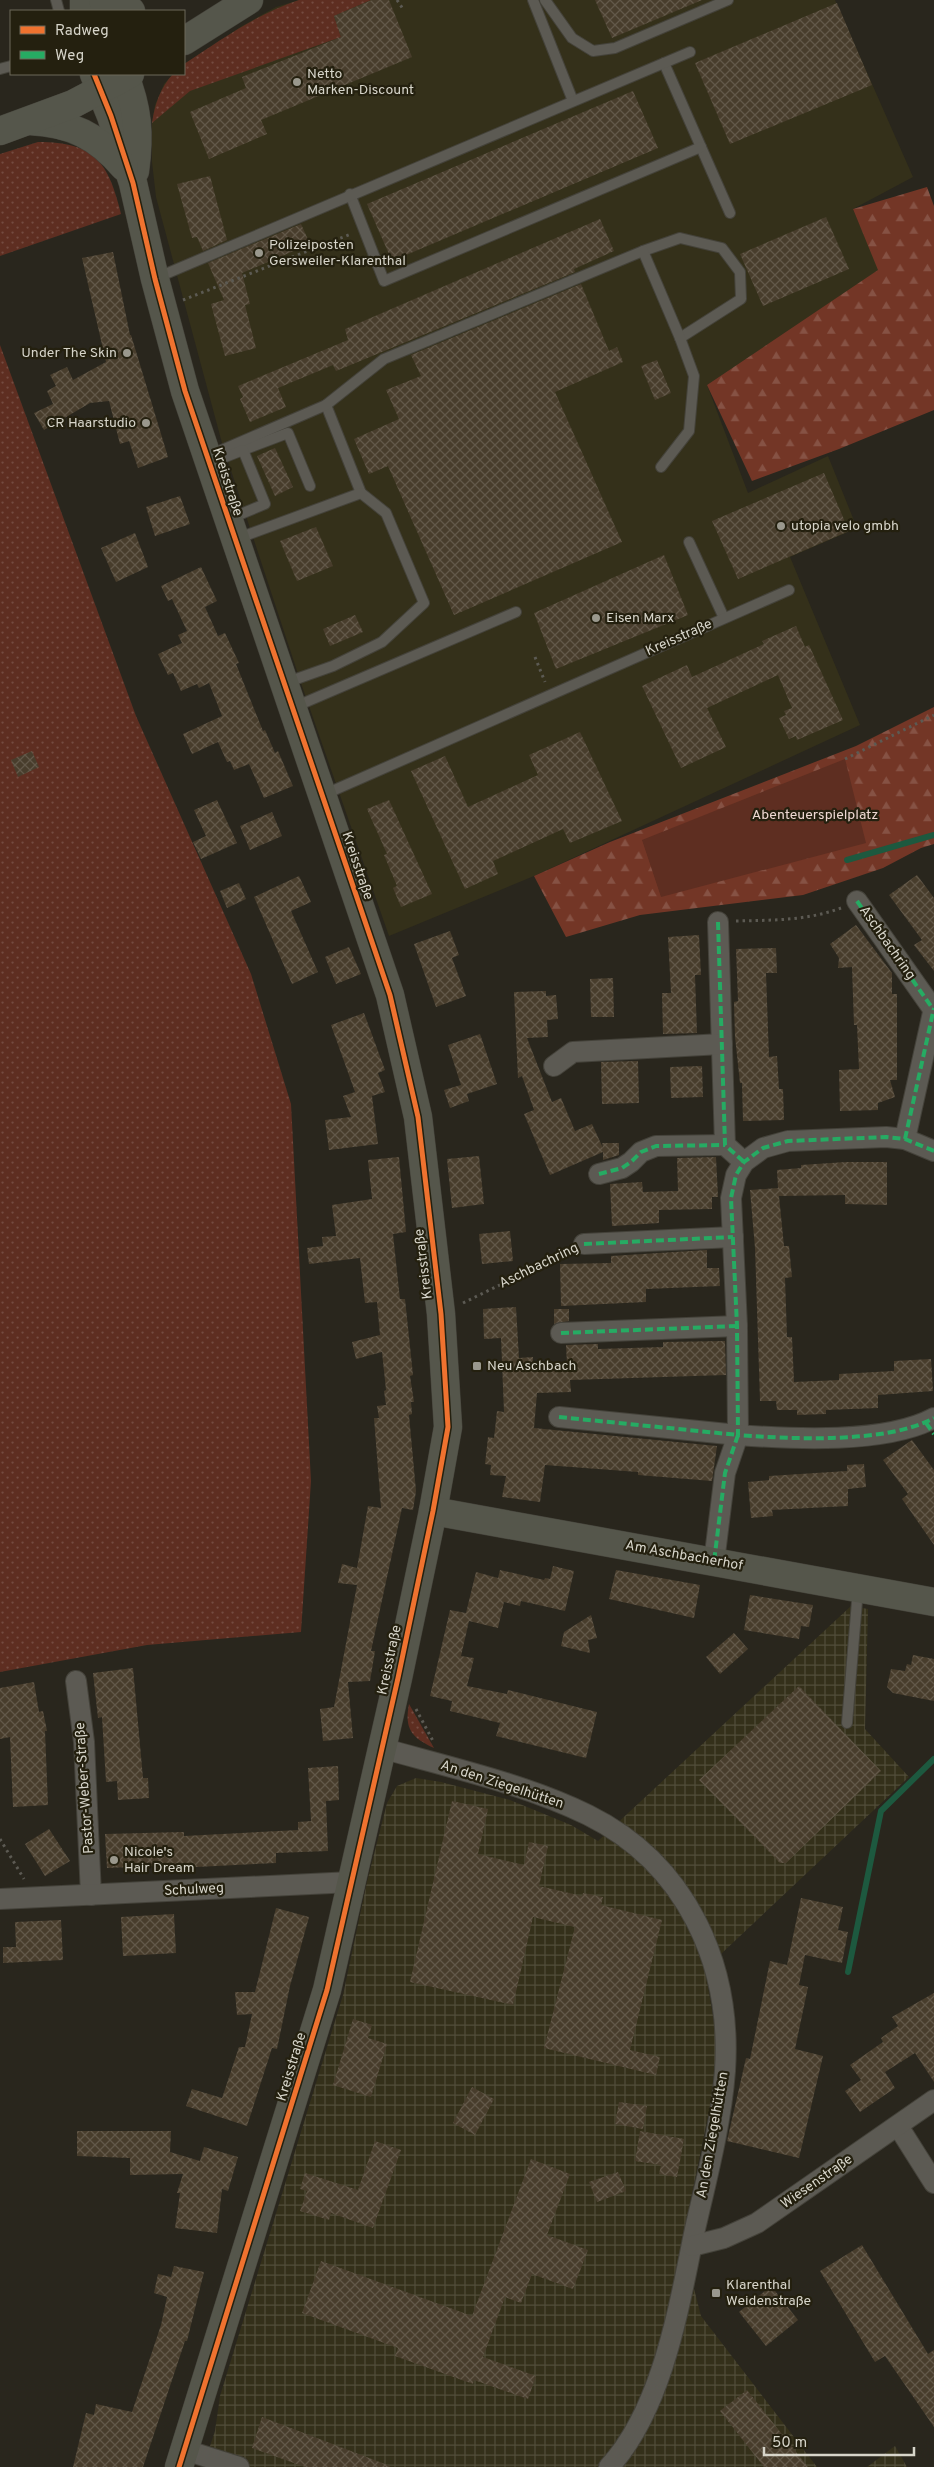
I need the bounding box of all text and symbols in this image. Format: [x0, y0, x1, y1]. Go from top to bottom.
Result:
legend [10, 10, 185, 75]
text: Radweg [55, 22, 109, 41]
text: Weg [55, 47, 84, 66]
place label: Netto Marken-Discount [307, 66, 414, 99]
marker: Netto Marken-Discount [291, 76, 303, 88]
place label: Polizeiposten Gersweiler-Klarenthal [269, 237, 406, 270]
marker: Polizeiposten Gersweiler-Klarenthal [253, 247, 265, 259]
place label: Under The Skin [21, 345, 117, 362]
marker: Under The Skin [121, 347, 133, 359]
place label: CR Haarstudio [46, 415, 136, 432]
marker: CR Haarstudio [140, 417, 152, 429]
street label: Kreisstraße [208, 446, 246, 518]
place label: utopia velo gmbh [791, 518, 899, 535]
marker: utopia velo gmbh [775, 520, 787, 532]
place label: Eisen Marx [606, 610, 674, 627]
marker: Eisen Marx [590, 612, 602, 624]
street label: Kreisstraße [643, 616, 715, 660]
park label: Abenteuerspielplatz [752, 807, 878, 824]
street label: Kreisstraße [337, 830, 377, 902]
street label: Aschbachring [855, 903, 919, 983]
street label: Kreisstraße [411, 1228, 437, 1300]
street label: Aschbachring [496, 1239, 582, 1293]
place label: Neu Aschbach [487, 1358, 576, 1375]
marker: Neu Aschbach [471, 1360, 483, 1372]
street label: Am Aschbacherhof [624, 1537, 744, 1575]
street label: Kreisstraße [374, 1624, 406, 1696]
street label: Pastor-Weber-Straße [72, 1722, 98, 1854]
street label: An den Ziegelhütten [438, 1757, 566, 1813]
place label: Nicole's Hair Dream [124, 1844, 195, 1877]
marker: Nicole's Hair Dream [108, 1854, 120, 1866]
street label: Schulweg [164, 1880, 224, 1900]
street label: Kreisstraße [273, 2031, 311, 2103]
street label: An den Ziegelhütten [693, 2070, 733, 2200]
street label: Wiesenstraße [778, 2151, 856, 2213]
place label: Klarenthal Weidenstraße [726, 2277, 811, 2310]
marker: Klarenthal Weidenstraße [710, 2287, 722, 2299]
scale bar [764, 2424, 914, 2456]
text: 50 m [772, 2434, 807, 2453]

